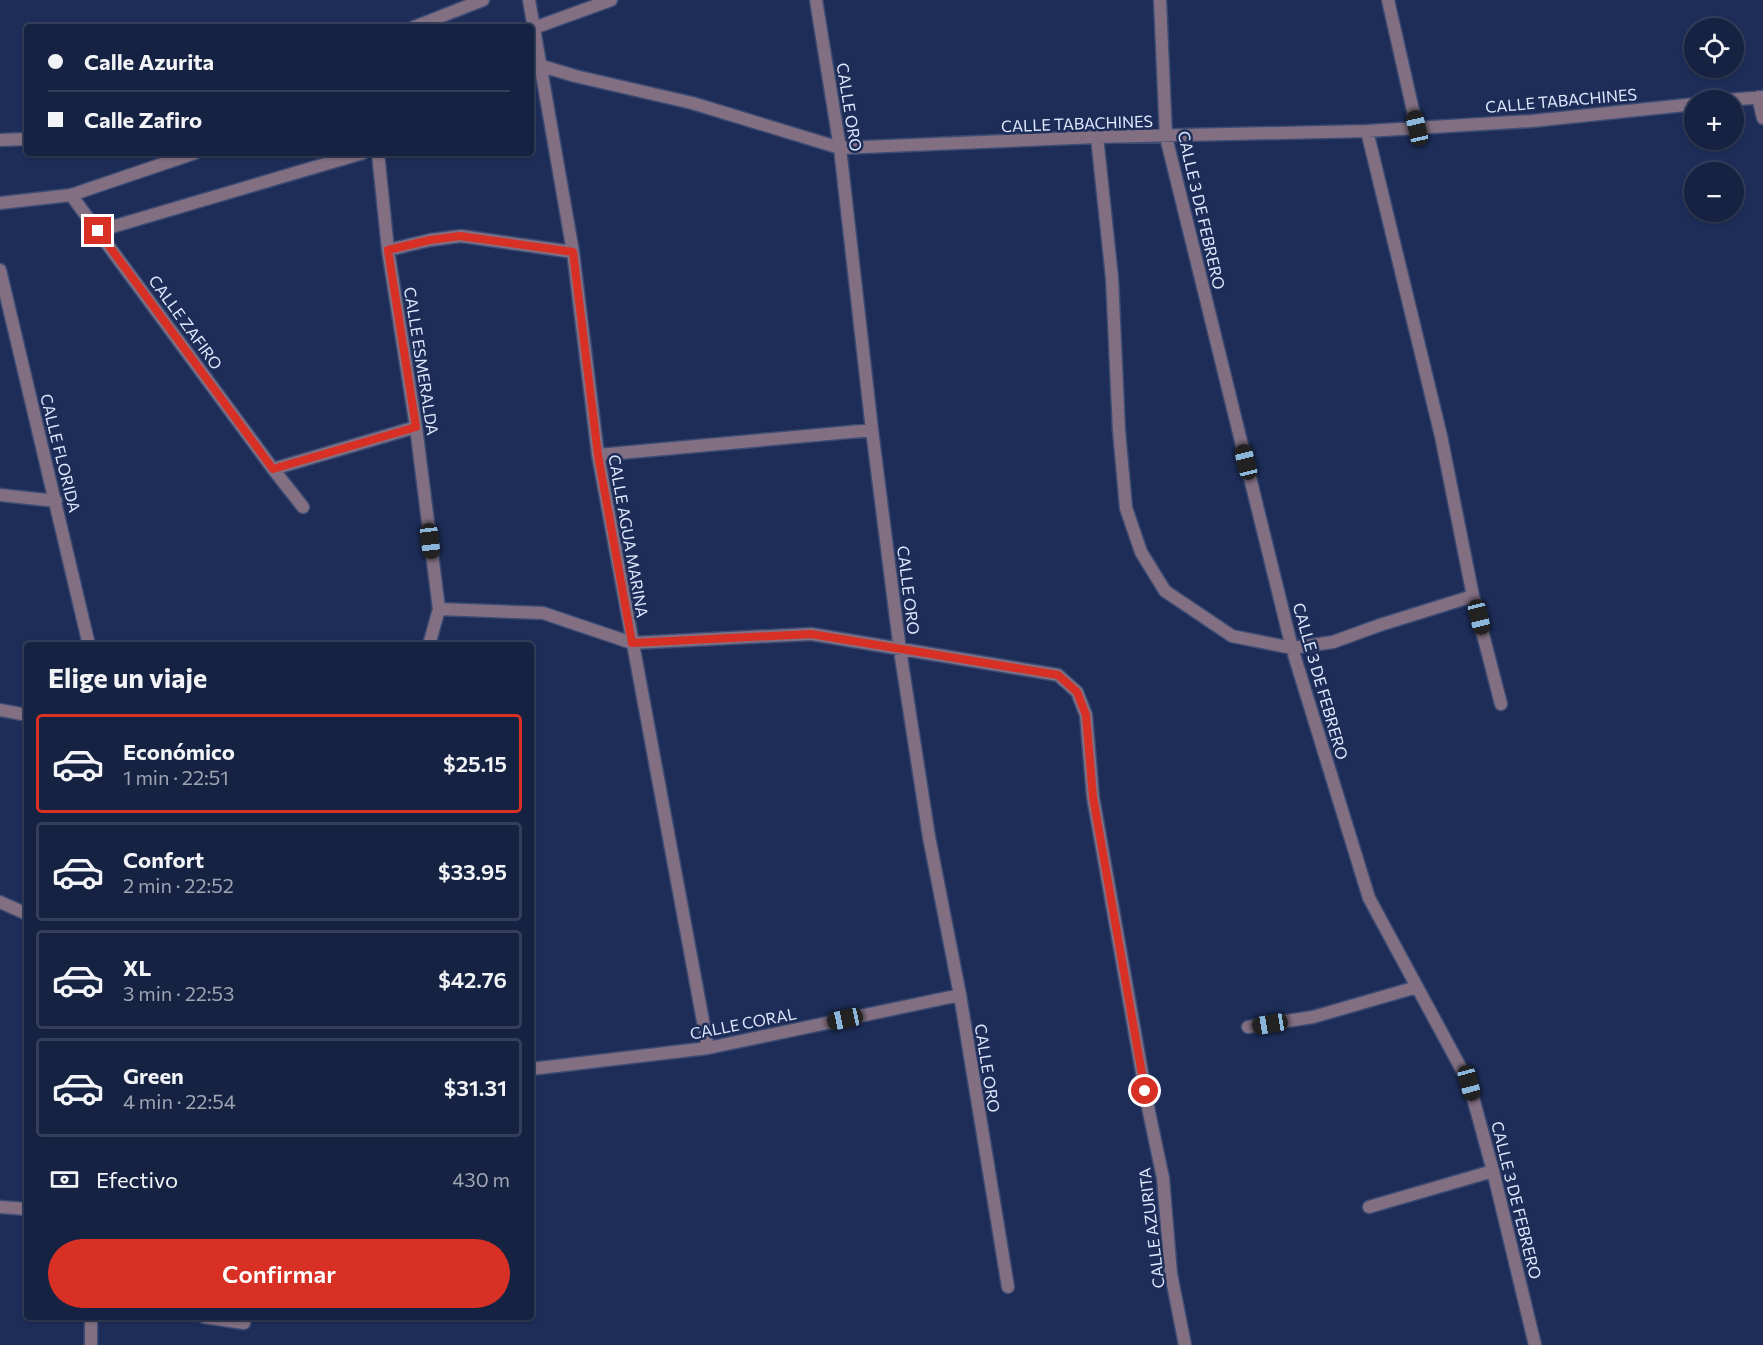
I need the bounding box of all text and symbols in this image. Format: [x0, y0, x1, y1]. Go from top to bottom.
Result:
map controls [1684, 18, 1744, 222]
button: locate [1684, 18, 1744, 78]
text: Calle Azurita [84, 48, 214, 75]
street label: CALLE ORO [834, 61, 866, 153]
street label: CALLE TABACHINES [1484, 84, 1638, 116]
button: + [1684, 90, 1744, 150]
text: Calle Zafiro [84, 106, 202, 133]
car [1404, 108, 1430, 148]
street label: CALLE TABACHINES [1001, 111, 1153, 135]
street label: CALLE 3 DE FEBRERO [1175, 129, 1229, 291]
button: − [1684, 162, 1744, 222]
route end [84, 217, 111, 244]
street label: CALLE ZAFIRO [145, 271, 227, 373]
street label: CALLE ESMERALDA [401, 286, 443, 436]
street label: CALLE FLORIDA [37, 392, 85, 514]
car [1233, 442, 1259, 482]
street label: CALLE AGUA MARINA [605, 453, 653, 619]
car [419, 522, 441, 560]
street label: CALLE ORO [894, 544, 924, 636]
car [1466, 597, 1492, 637]
street label: CALLE 3 DE FEBRERO [1290, 600, 1352, 762]
text: Elige un viaje [48, 661, 207, 694]
icon: car [51, 737, 105, 791]
text: Económico [123, 738, 235, 765]
text: $25.15 [443, 750, 507, 777]
text: 1 min · 22:51 [123, 765, 229, 789]
icon: car [51, 845, 105, 899]
text: Confort [123, 846, 204, 873]
text: $33.95 [438, 858, 507, 885]
text: 2 min · 22:52 [123, 873, 234, 897]
icon: car [51, 953, 105, 1007]
text: XL [123, 954, 151, 981]
text: $42.76 [438, 966, 507, 993]
text: 3 min · 22:53 [123, 981, 234, 1005]
street label: CALLE CORAL [688, 1003, 798, 1043]
car [826, 1006, 864, 1032]
car [1251, 1012, 1289, 1036]
street label: CALLE ORO [972, 1022, 1004, 1114]
icon: car [51, 1061, 105, 1115]
text: Green [123, 1062, 184, 1089]
car [1456, 1063, 1482, 1103]
text: $31.31 [444, 1074, 507, 1101]
route start [1131, 1077, 1158, 1104]
text: 4 min · 22:54 [123, 1089, 236, 1113]
street label: CALLE 3 DE FEBRERO [1488, 1119, 1546, 1281]
icon: cash [48, 1163, 81, 1196]
text: Efectivo [96, 1166, 178, 1193]
text: 430 m [452, 1167, 510, 1191]
street label: CALLE AZURITA [1134, 1167, 1168, 1289]
button: Confirmar [48, 1239, 510, 1308]

